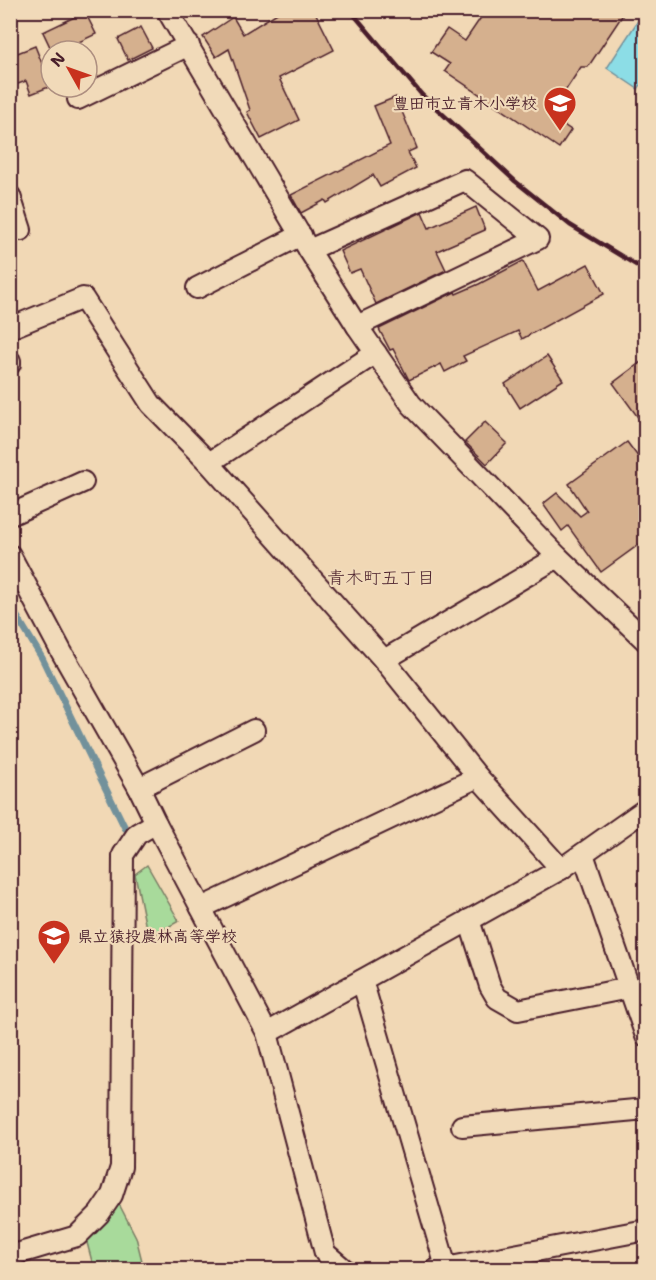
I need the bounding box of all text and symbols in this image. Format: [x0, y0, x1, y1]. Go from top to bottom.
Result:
north arrow [39, 39, 99, 99]
text: N [46, 48, 70, 71]
school or university icon: 豊田市立青木小学校 [542, 85, 578, 132]
place label: 豊田市立青木小学校 [393, 93, 537, 114]
district label: 青木町五丁目 [327, 566, 435, 590]
school or university icon: 県立猿投農林高等学校 [36, 918, 72, 965]
place label: 県立猿投農林高等学校 [77, 926, 237, 947]

